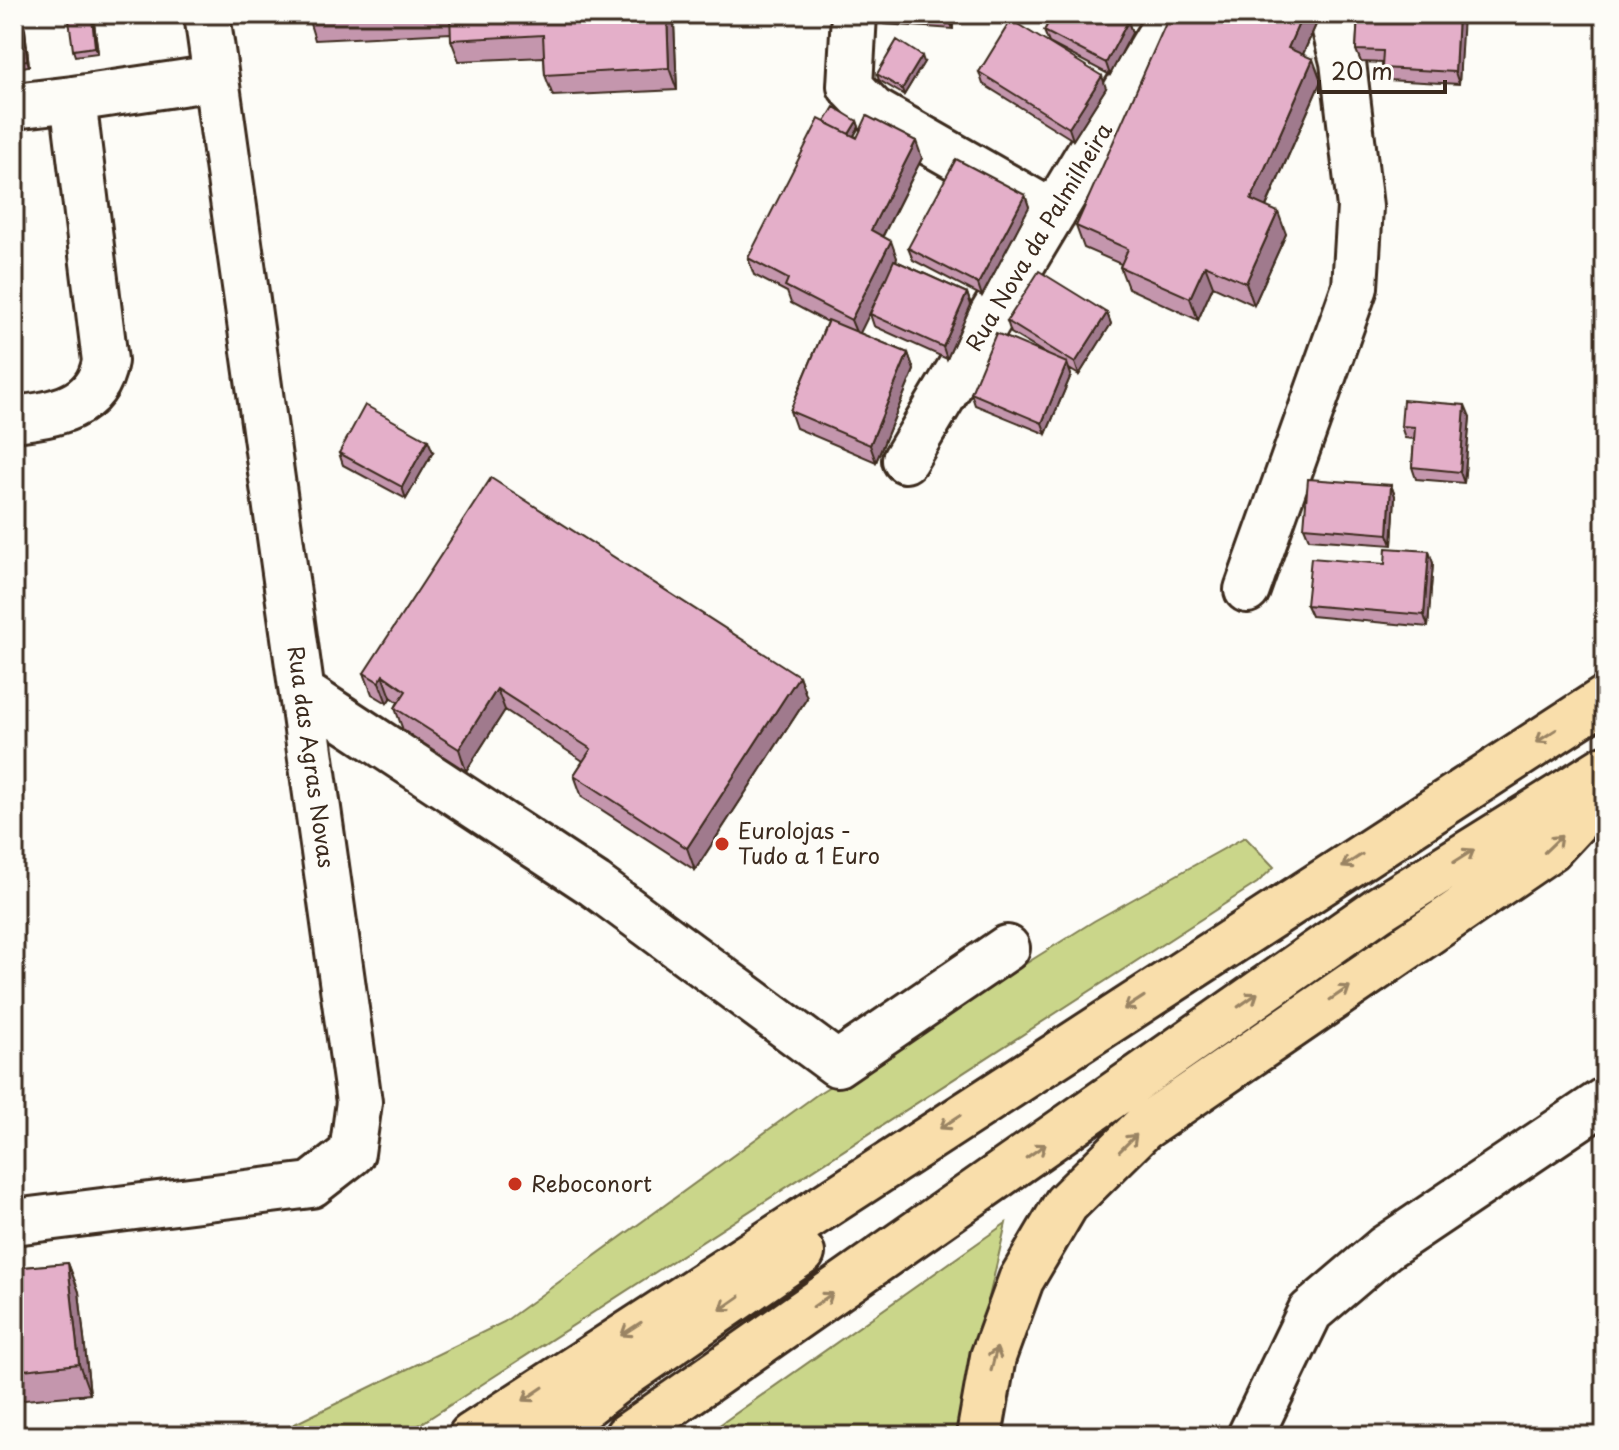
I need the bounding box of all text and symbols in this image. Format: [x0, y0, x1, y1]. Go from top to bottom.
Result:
scale bar [1319, 44, 1445, 94]
text: 20 m [1331, 52, 1393, 88]
street label: Rua Nova da Palmilheira [956, 116, 1119, 357]
street label: Rua das Agras Novas [281, 644, 344, 870]
one-way arrow [1535, 728, 1558, 744]
place label: Eurolojas - Tudo a 1 Euro [738, 813, 880, 871]
marker: Eurolojas - Tudo a 1 Euro [713, 835, 731, 853]
one-way arrow [1543, 835, 1563, 854]
one-way arrow [1452, 848, 1475, 864]
one-way arrow [1341, 853, 1363, 869]
one-way arrow [1329, 985, 1351, 1001]
one-way arrow [1237, 992, 1259, 1008]
one-way arrow [1123, 994, 1145, 1011]
one-way arrow [939, 1115, 962, 1131]
one-way arrow [1118, 1133, 1138, 1152]
one-way arrow [1025, 1142, 1046, 1159]
place label: Reboconort [531, 1166, 652, 1199]
marker: Reboconort [506, 1175, 524, 1193]
one-way arrow [812, 1292, 834, 1308]
one-way arrow [719, 1295, 741, 1311]
one-way arrow [620, 1321, 642, 1338]
one-way arrow [987, 1347, 1002, 1373]
one-way arrow [522, 1386, 544, 1403]

